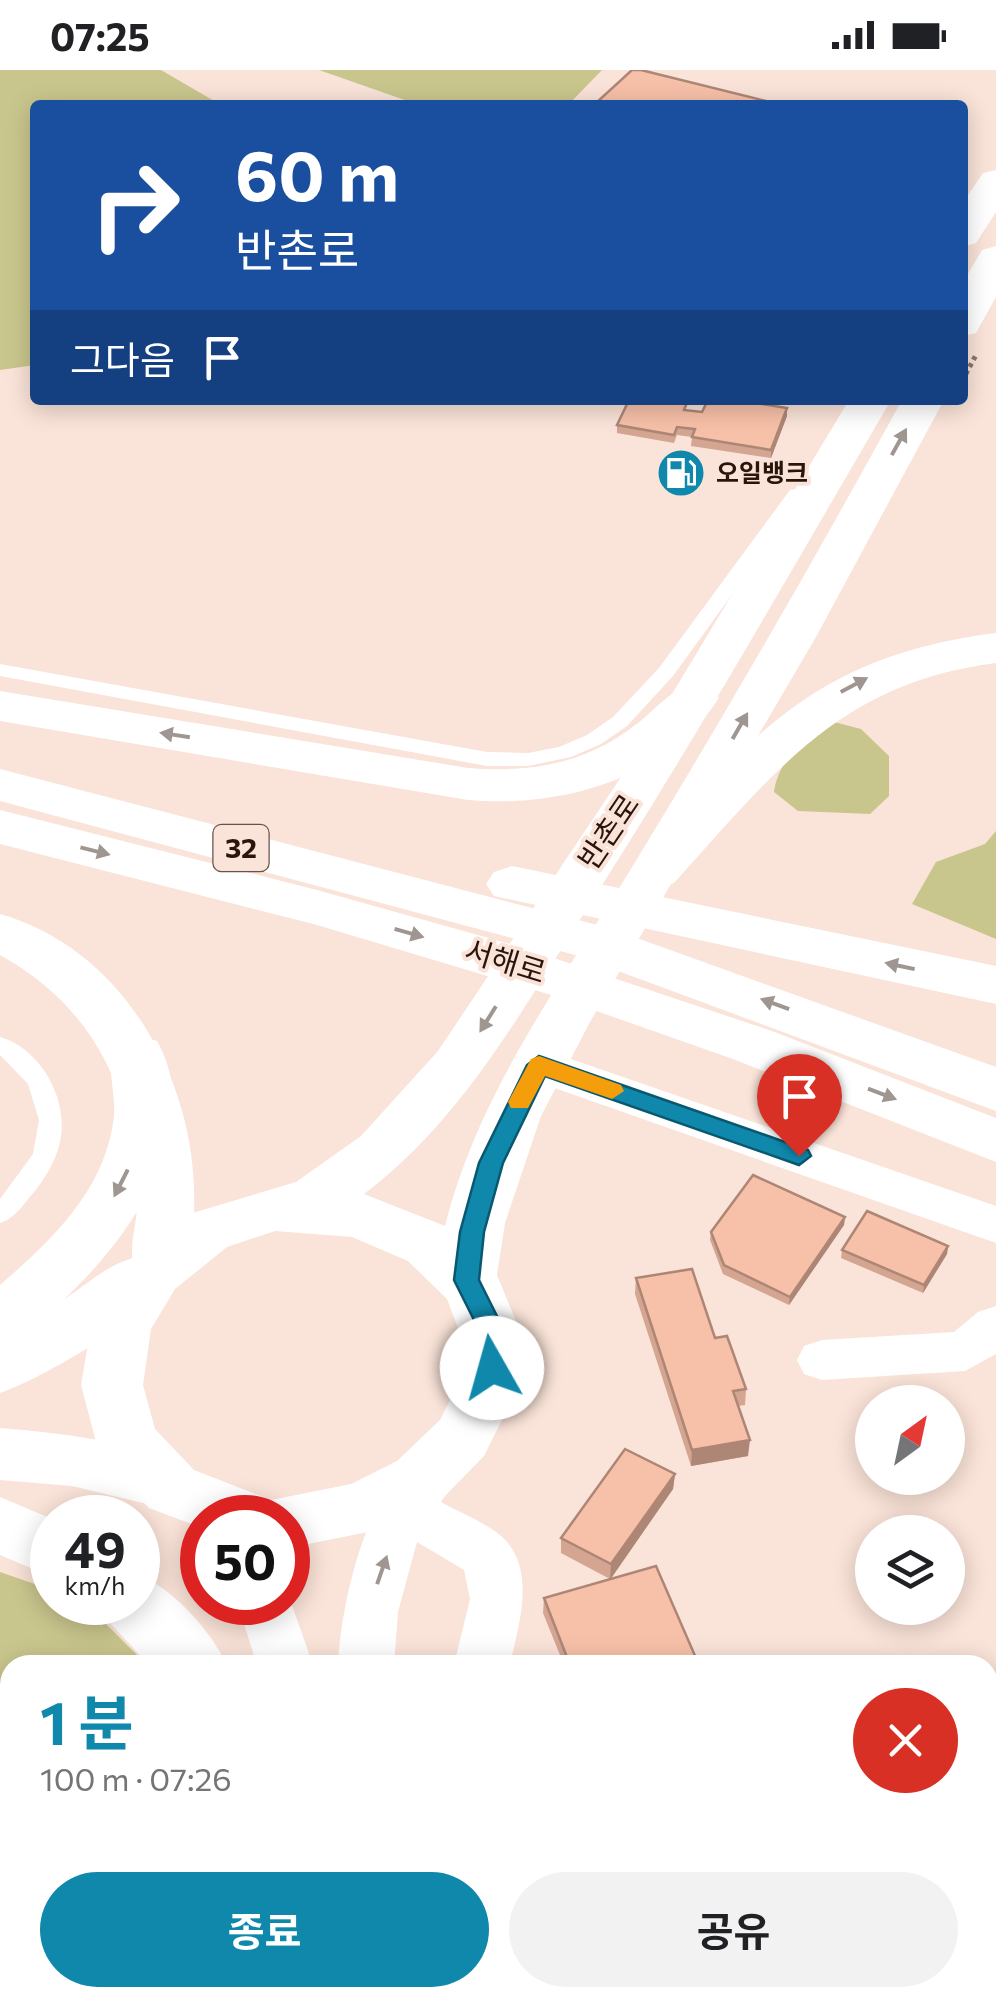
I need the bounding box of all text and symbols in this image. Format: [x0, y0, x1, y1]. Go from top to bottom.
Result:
text: 07:25 [50, 12, 150, 59]
text: 60 m [235, 130, 399, 215]
icon: right [70, 140, 200, 270]
text: 반촌로 [235, 221, 359, 276]
icon: arrive [195, 330, 250, 385]
text: 그다음 [70, 335, 175, 382]
one-way arrow [891, 428, 908, 457]
fuel station icon: 오일뱅크 [655, 447, 707, 499]
place label: 오일뱅크 [716, 457, 808, 487]
one-way arrow [839, 677, 868, 694]
one-way arrow [731, 712, 748, 740]
one-way arrow [159, 727, 191, 742]
street label: 반촌로 [568, 786, 645, 875]
road number: 32 [214, 825, 268, 871]
one-way arrow [80, 844, 111, 859]
one-way arrow [394, 926, 425, 941]
street label: 서해로 [461, 930, 551, 989]
one-way arrow [884, 958, 915, 973]
one-way arrow [759, 996, 789, 1011]
one-way arrow [480, 1005, 497, 1033]
pin [757, 1054, 842, 1157]
icon: arrive [772, 1069, 827, 1124]
one-way arrow [868, 1087, 898, 1103]
one-way arrow [113, 1169, 130, 1198]
position arrow [440, 1316, 544, 1420]
north arrow [855, 1385, 965, 1495]
map controls [855, 1385, 965, 1625]
speed limit sign: 50 [180, 1495, 310, 1625]
button: layers [855, 1515, 965, 1625]
text: 49 [64, 1517, 126, 1578]
one-way arrow [375, 1554, 390, 1584]
text: km/h [65, 1570, 125, 1600]
text: 1 분 [40, 1684, 134, 1757]
button: close [853, 1688, 958, 1793]
text: 100 m · 07:26 [40, 1758, 232, 1798]
button: 종료 [40, 1872, 489, 1987]
button: 공유 [509, 1872, 958, 1987]

